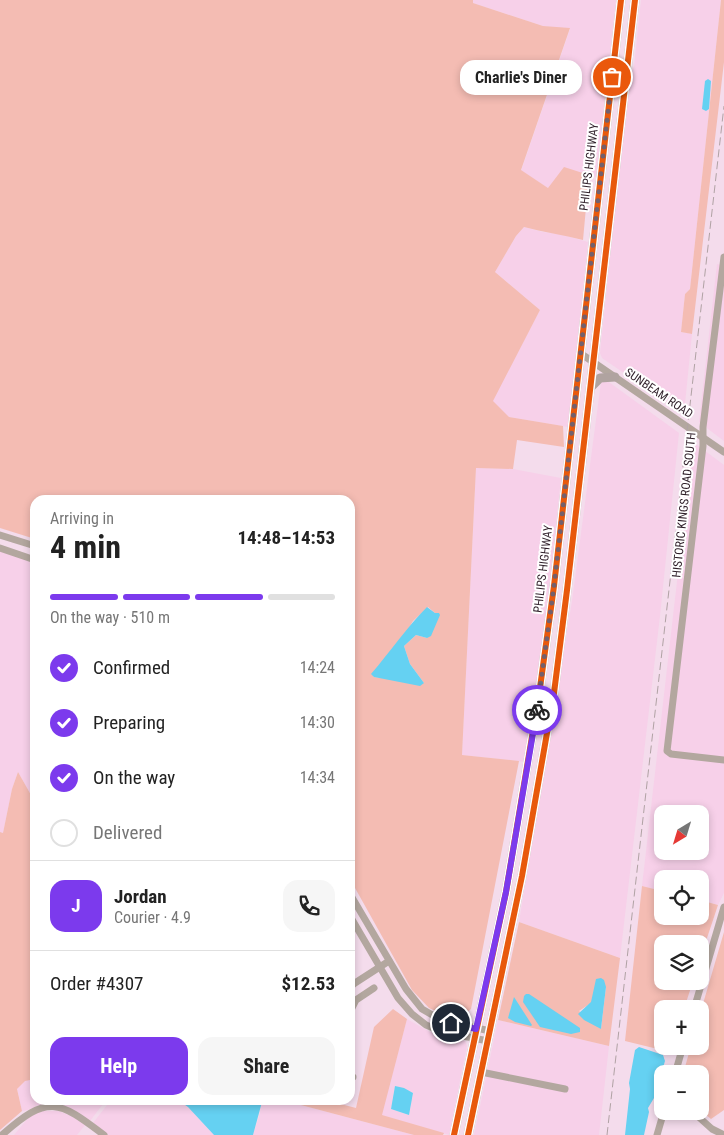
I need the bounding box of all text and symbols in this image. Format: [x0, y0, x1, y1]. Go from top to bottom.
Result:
pin [591, 56, 633, 98]
callout: Charlie's Diner [460, 60, 582, 94]
icon: bag [598, 63, 626, 91]
text: Charlie's Diner [475, 68, 567, 87]
street label: PHILIPS HIGHWAY [577, 122, 601, 212]
street label: SUNBEAM ROAD [622, 365, 696, 421]
street label: HISTORIC KINGS ROAD SOUTH [669, 432, 699, 578]
text: Arriving in [50, 509, 114, 528]
street label: PHILIPS HIGHWAY [531, 524, 555, 614]
text: 14:48–14:53 [237, 526, 335, 549]
text: 4 min [50, 528, 121, 566]
text: On the way · 510 m [50, 608, 170, 627]
icon: check [50, 654, 78, 682]
text: Confirmed [93, 656, 170, 679]
text: 14:24 [300, 658, 335, 677]
courier [512, 685, 562, 735]
icon: bike [523, 696, 551, 724]
icon: check [50, 709, 78, 737]
text: Preparing [93, 711, 165, 734]
text: 14:30 [300, 713, 335, 732]
icon: check [50, 764, 78, 792]
text: On the way [93, 766, 175, 789]
text: 14:34 [300, 768, 335, 787]
north arrow [654, 805, 709, 860]
map controls [654, 805, 709, 1120]
text: Delivered [93, 821, 162, 844]
button: locate [654, 870, 709, 925]
button: phone [283, 880, 335, 932]
text: Jordan [114, 885, 167, 908]
text: J [71, 894, 81, 917]
text: Courier · 4.9 [114, 908, 191, 927]
button: layers [654, 935, 709, 990]
text: Order #4307 [50, 972, 143, 995]
text: $12.53 [281, 972, 335, 995]
button: + [654, 1000, 709, 1055]
pin [430, 1002, 472, 1044]
icon: home [437, 1009, 465, 1037]
button: Help [50, 1037, 188, 1095]
button: Share [198, 1037, 335, 1095]
button: − [654, 1065, 709, 1120]

